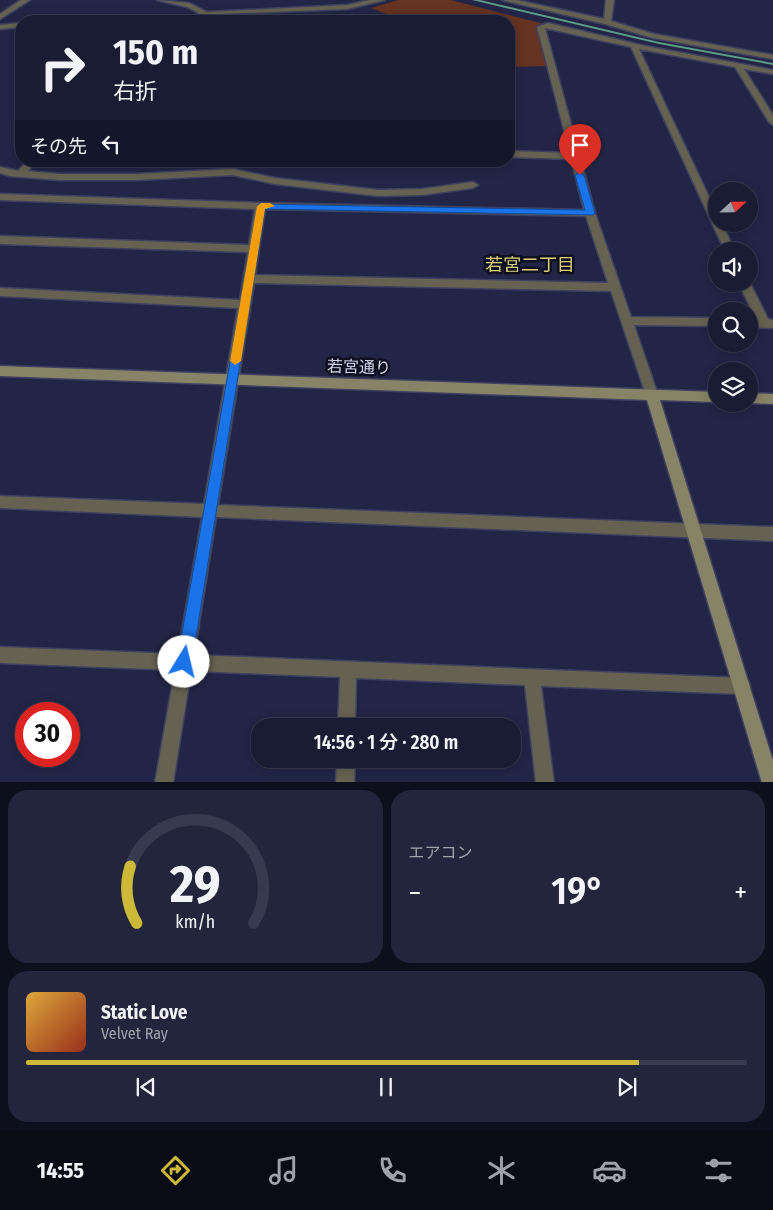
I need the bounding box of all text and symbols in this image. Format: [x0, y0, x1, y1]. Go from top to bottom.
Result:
text: 150 m [113, 31, 198, 73]
icon: right [30, 35, 95, 100]
text: 右折 [113, 78, 157, 105]
pin [559, 124, 601, 175]
icon: left [97, 130, 125, 158]
icon: arrive [566, 131, 594, 159]
text: その先 [30, 135, 87, 158]
north arrow [708, 182, 758, 232]
map controls [708, 182, 758, 412]
button: sound [708, 242, 758, 292]
district label: 若宮二丁目 [485, 254, 575, 276]
button: search [708, 302, 758, 352]
street label: 若宮通り [327, 356, 391, 378]
button: layers [708, 362, 758, 412]
position arrow [157, 635, 209, 687]
speed limit sign: 30 [15, 702, 80, 767]
text: 14:56 · 1 分 · 280 m [314, 731, 458, 754]
text: エアコン [409, 843, 473, 862]
text: 29 [169, 853, 221, 916]
text: 19° [551, 868, 604, 914]
text: − [409, 876, 421, 909]
text: + [734, 876, 747, 909]
text: km/h [175, 911, 215, 933]
text: Static Love [101, 1001, 188, 1024]
text: Velvet Ray [101, 1024, 168, 1043]
icon: previous [132, 1073, 160, 1101]
icon: pause [372, 1073, 400, 1101]
icon: next [613, 1073, 641, 1101]
icon: directions [158, 1153, 193, 1188]
icon: music [266, 1153, 301, 1188]
icon: phone [375, 1153, 410, 1188]
icon: climate [484, 1153, 519, 1188]
icon: car [592, 1153, 627, 1188]
icon: filters [701, 1153, 736, 1188]
text: 14:55 [37, 1157, 84, 1184]

